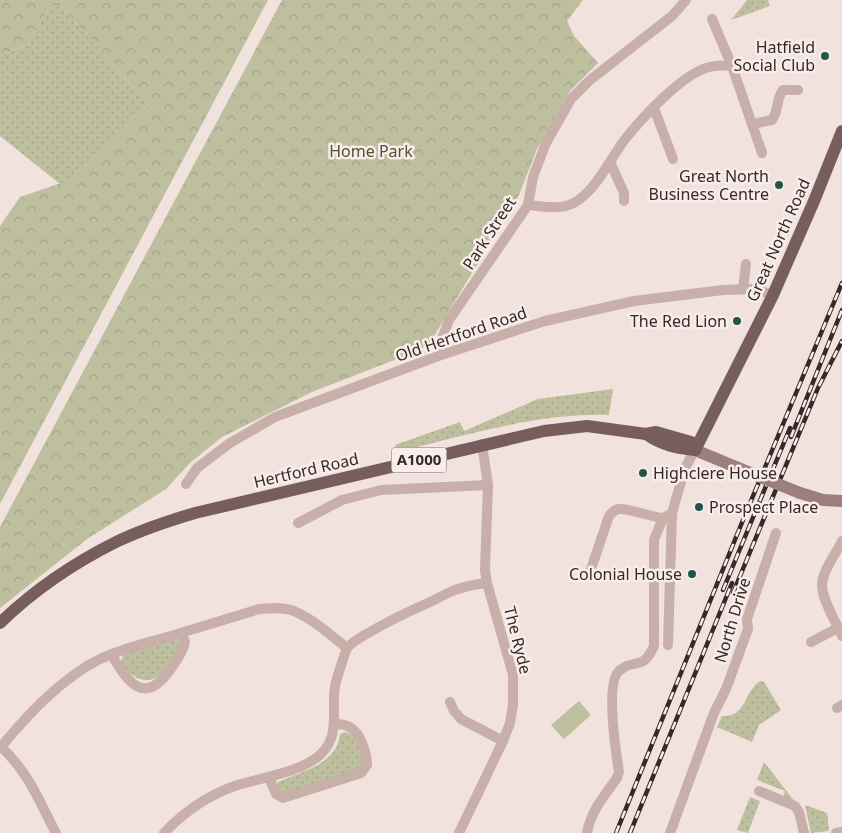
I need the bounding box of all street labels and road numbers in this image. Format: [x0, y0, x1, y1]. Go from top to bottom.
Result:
street label: Great North Road [741, 175, 815, 305]
street label: Park Street [457, 192, 521, 274]
street label: Old Hertford Road [392, 301, 530, 367]
street label: Hertford Road [251, 447, 361, 493]
road number: A1000 [392, 448, 446, 472]
street label: North Drive [709, 575, 755, 665]
street label: The Ryde [499, 604, 537, 676]

